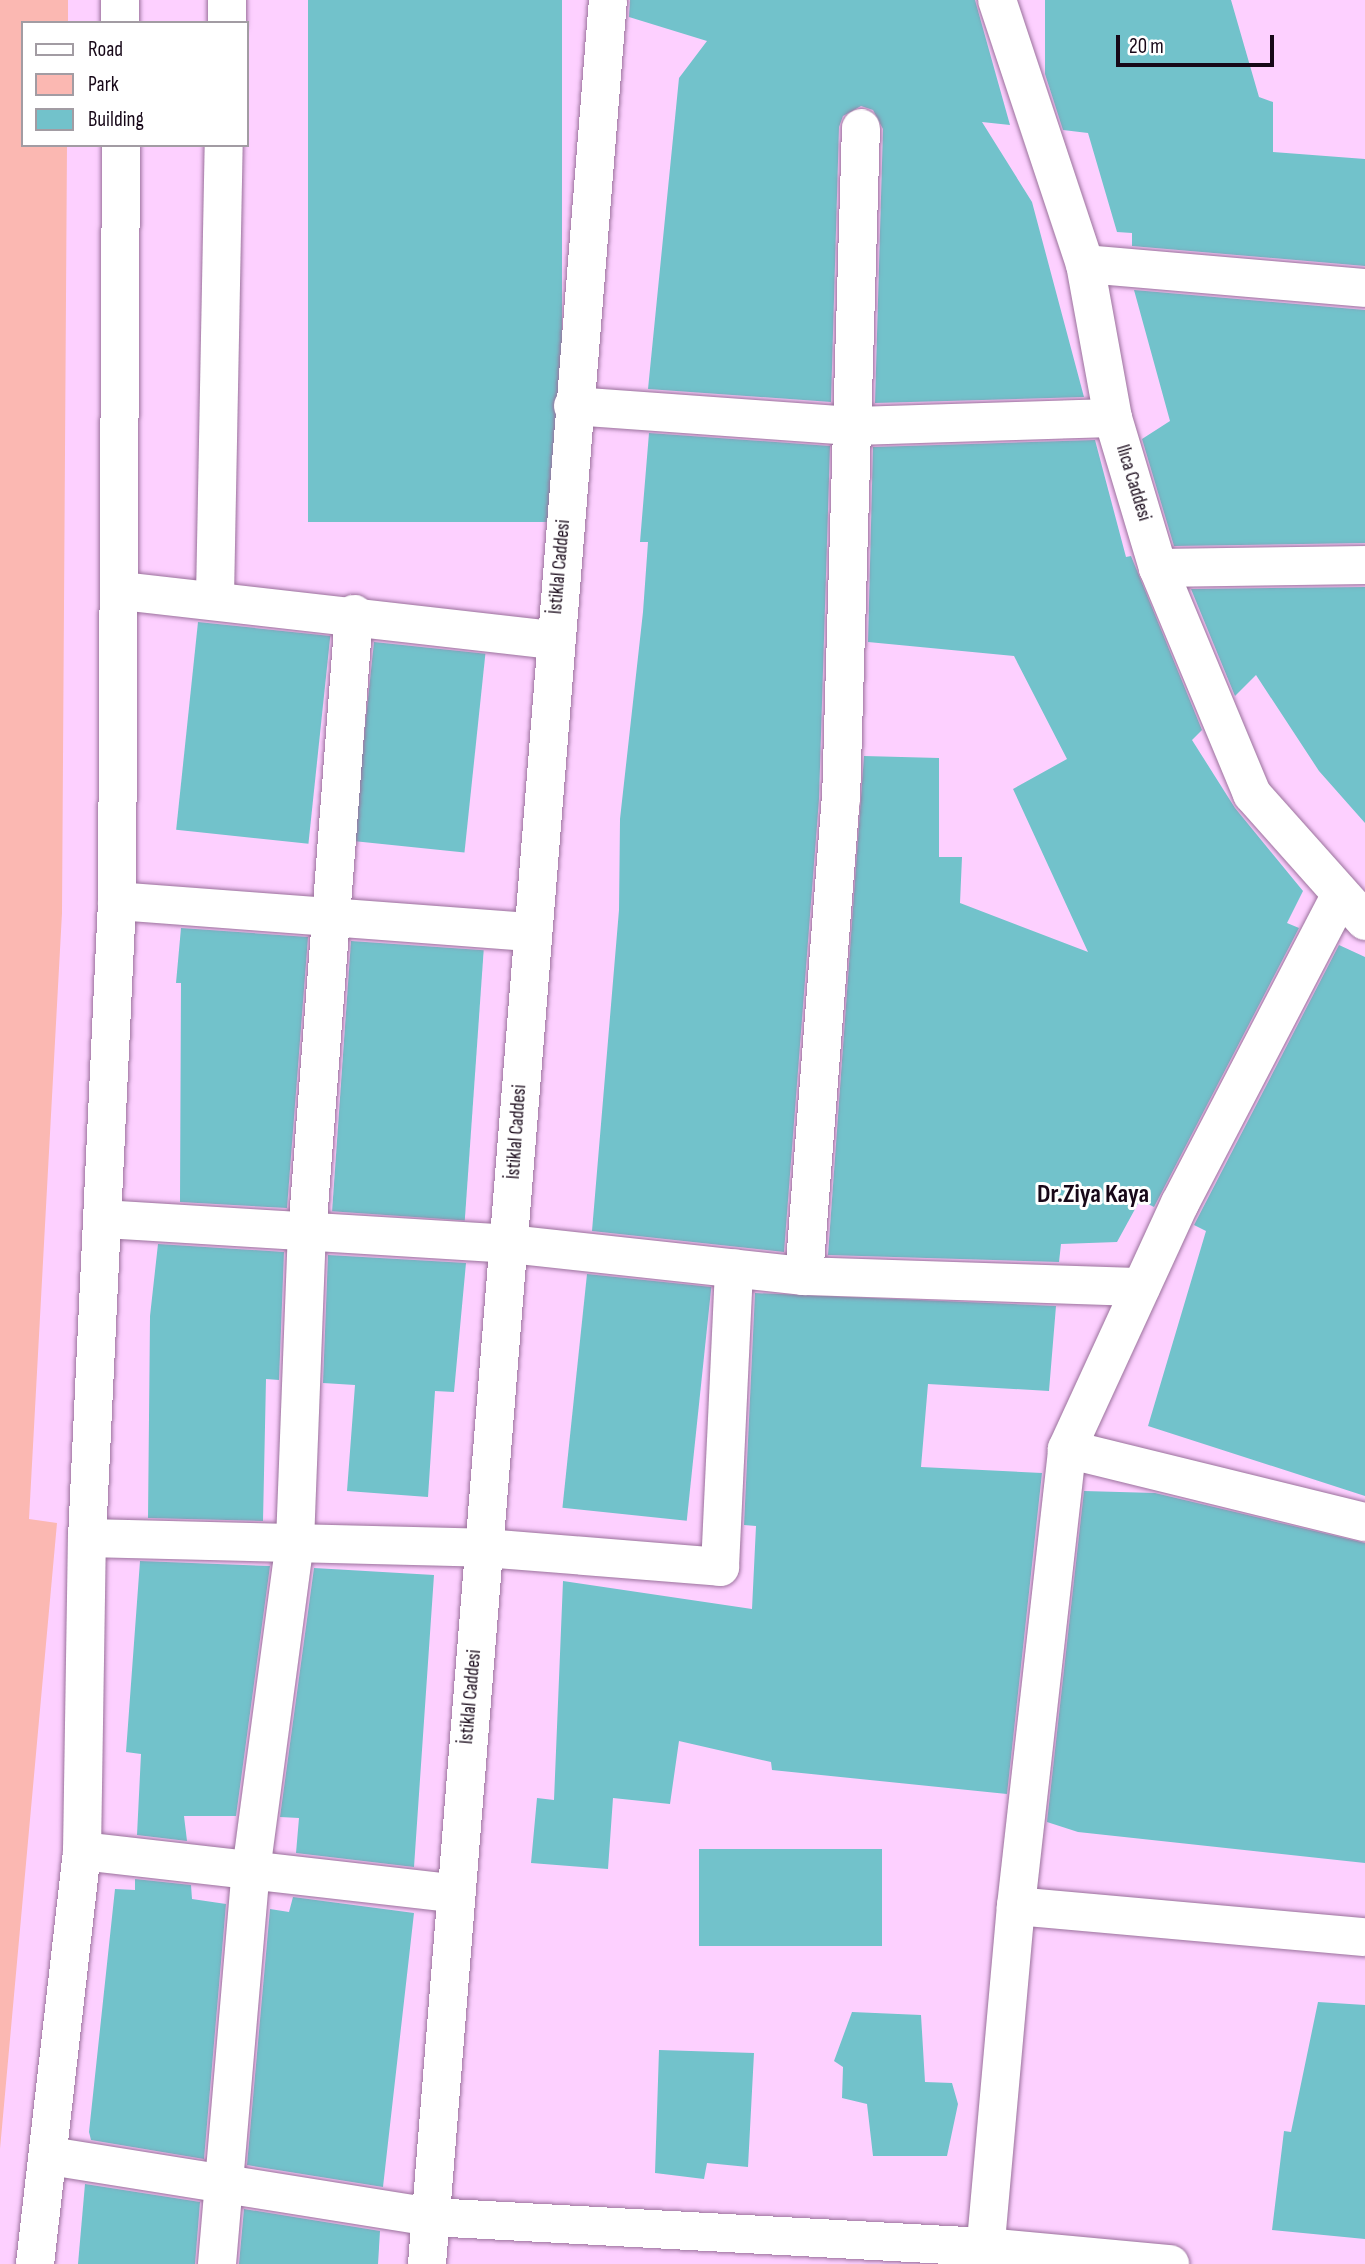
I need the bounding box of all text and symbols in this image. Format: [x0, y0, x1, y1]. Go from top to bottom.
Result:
legend [21, 21, 248, 147]
scale bar [1120, 21, 1278, 65]
text: 20 m [1129, 34, 1164, 59]
text: Road [88, 37, 123, 62]
text: Park [88, 72, 119, 97]
text: Building [88, 107, 144, 132]
street label: Ilıca Caddesi [1111, 442, 1155, 524]
street label: İstiklal Caddesi [545, 519, 575, 615]
street label: İstiklal Caddesi [502, 1084, 532, 1180]
district label: Dr.Ziya Kaya [1037, 1179, 1149, 1211]
street label: İstiklal Caddesi [456, 1649, 486, 1745]

